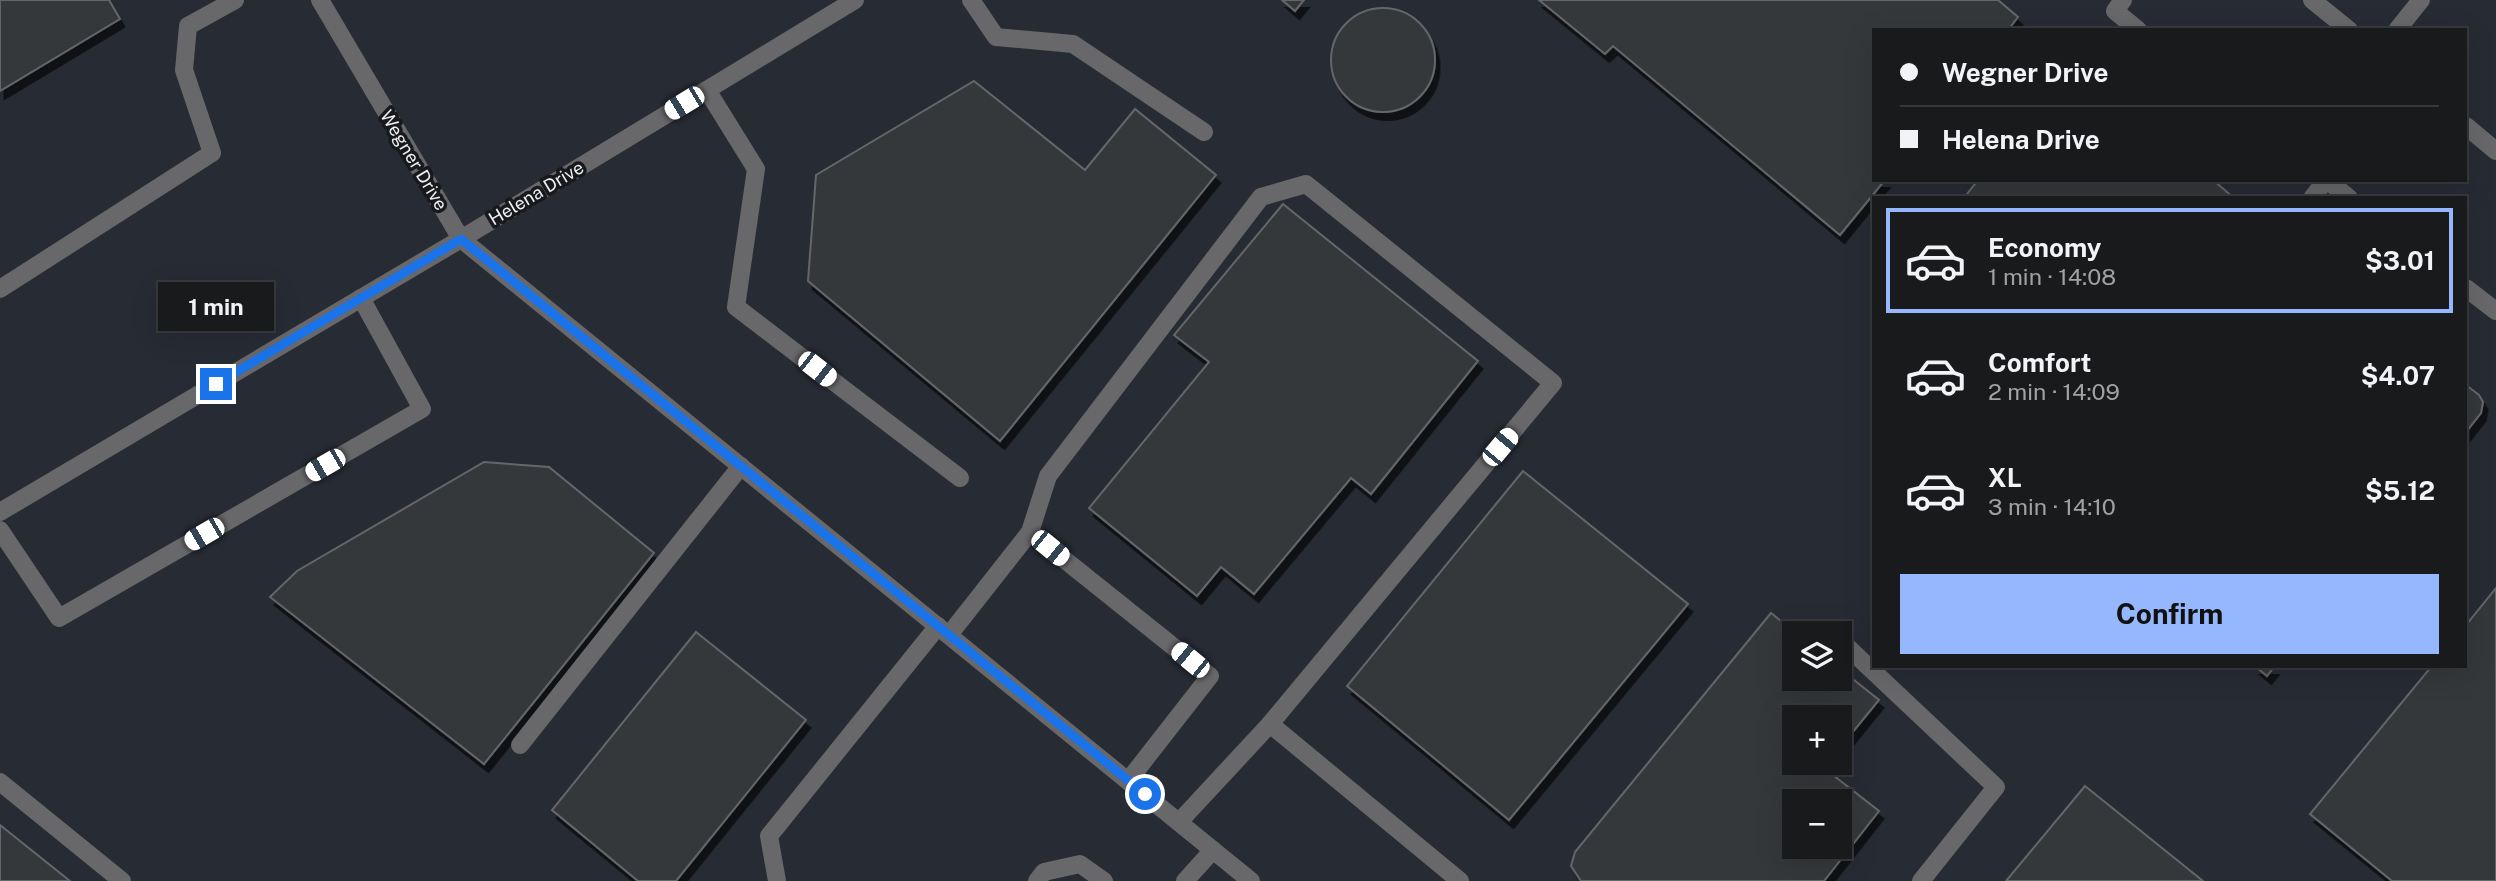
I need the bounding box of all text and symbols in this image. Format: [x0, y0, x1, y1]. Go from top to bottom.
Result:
text: Wegner Drive [1942, 57, 2108, 88]
car [661, 83, 708, 123]
street label: Wegner Drive [376, 106, 452, 214]
text: Helena Drive [1942, 124, 2100, 155]
street label: Helena Drive [485, 156, 587, 230]
icon: car [1904, 229, 1967, 292]
text: Economy [1988, 232, 2101, 263]
text: $3.01 [2365, 245, 2435, 276]
text: 1 min · 14:08 [1988, 263, 2116, 290]
callout: 1 min [158, 282, 274, 332]
text: 1 min [188, 293, 244, 320]
icon: car [1904, 344, 1967, 407]
text: Comfort [1988, 347, 2091, 378]
car [794, 348, 841, 390]
text: $4.07 [2361, 360, 2435, 391]
route end [200, 368, 232, 400]
text: 2 min · 14:09 [1988, 378, 2120, 405]
car [1479, 424, 1522, 470]
car [302, 445, 349, 485]
icon: car [1904, 459, 1967, 522]
text: XL [1988, 462, 2022, 493]
text: $5.12 [2365, 475, 2435, 506]
text: 3 min · 14:10 [1988, 493, 2116, 520]
car [181, 514, 228, 554]
car [1028, 527, 1073, 569]
button: Confirm [1900, 574, 2439, 654]
map controls [1782, 621, 1852, 859]
button: layers [1782, 621, 1852, 691]
car [1168, 639, 1213, 681]
button: + [1782, 705, 1852, 775]
route start [1129, 778, 1161, 810]
button: − [1782, 789, 1852, 859]

